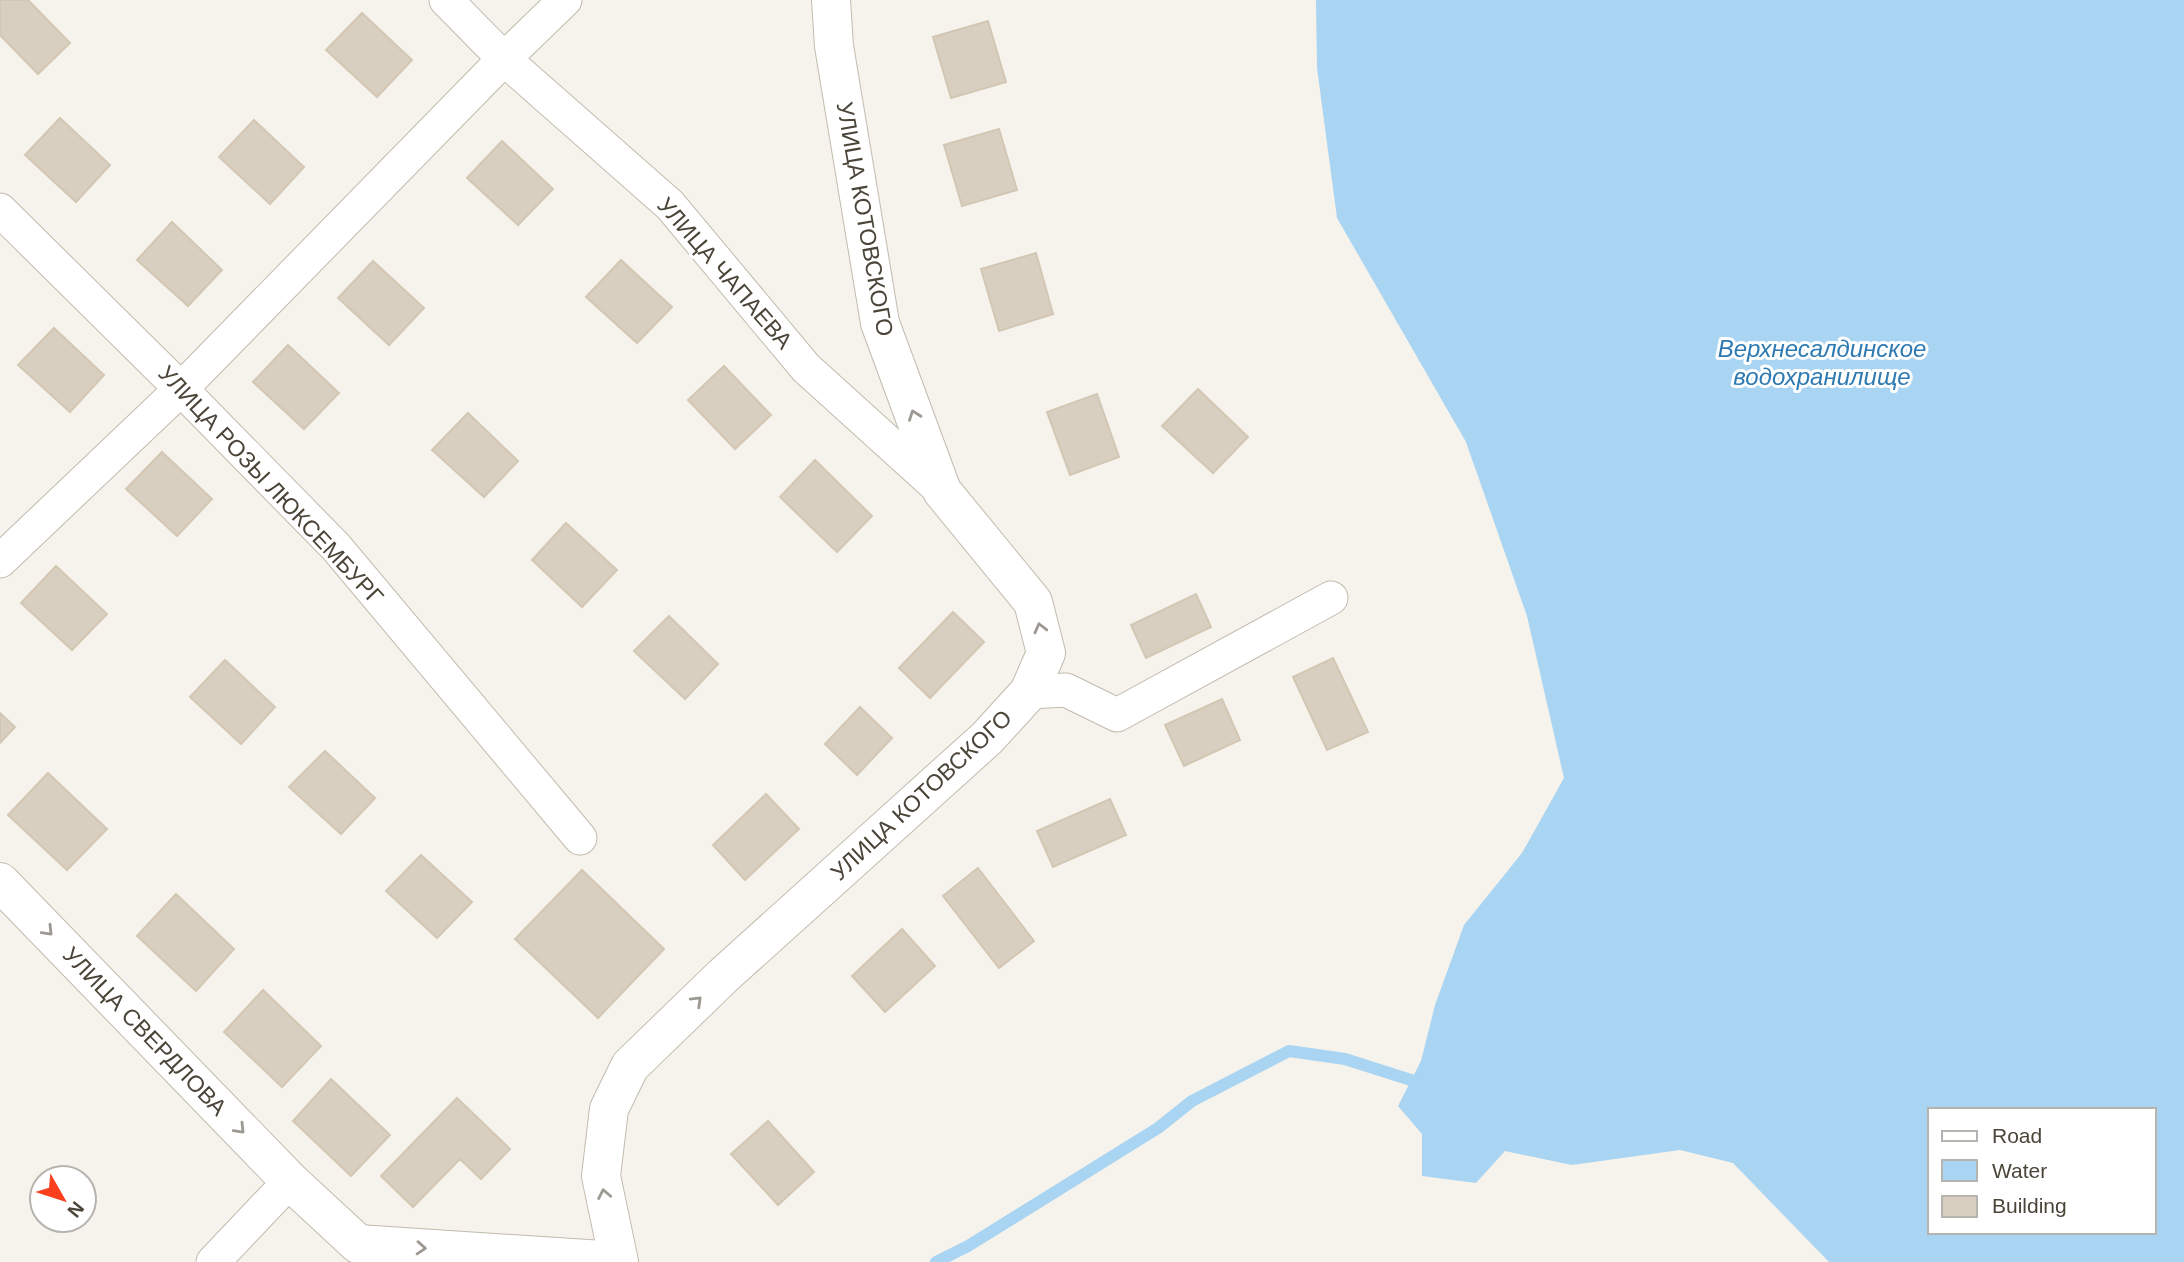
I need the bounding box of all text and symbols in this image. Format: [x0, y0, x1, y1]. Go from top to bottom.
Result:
street label: УЛИЦА КОТОВСКОГО [832, 100, 898, 338]
street label: УЛИЦА ЧАПАЕВА [652, 192, 798, 354]
water label: Верхнесалдинское водохранилище [1718, 335, 1926, 390]
street label: УЛИЦА РОЗЫ ЛЮКСЕМБУРГ [153, 360, 389, 610]
one-way arrow [908, 409, 922, 421]
one-way arrow [1034, 622, 1048, 634]
street label: УЛИЦА КОТОВСКОГО [825, 705, 1017, 885]
one-way arrow [39, 923, 52, 936]
street label: УЛИЦА СВЕРДЛОВА [58, 941, 233, 1121]
one-way arrow [689, 996, 702, 1009]
legend [1928, 1108, 2156, 1234]
one-way arrow [231, 1121, 244, 1134]
text: Road [1992, 1124, 2042, 1147]
text: Water [1992, 1159, 2047, 1182]
north arrow [28, 1164, 98, 1234]
one-way arrow [598, 1188, 613, 1200]
text: Building [1992, 1194, 2067, 1217]
text: N [63, 1197, 88, 1221]
one-way arrow [415, 1240, 426, 1255]

